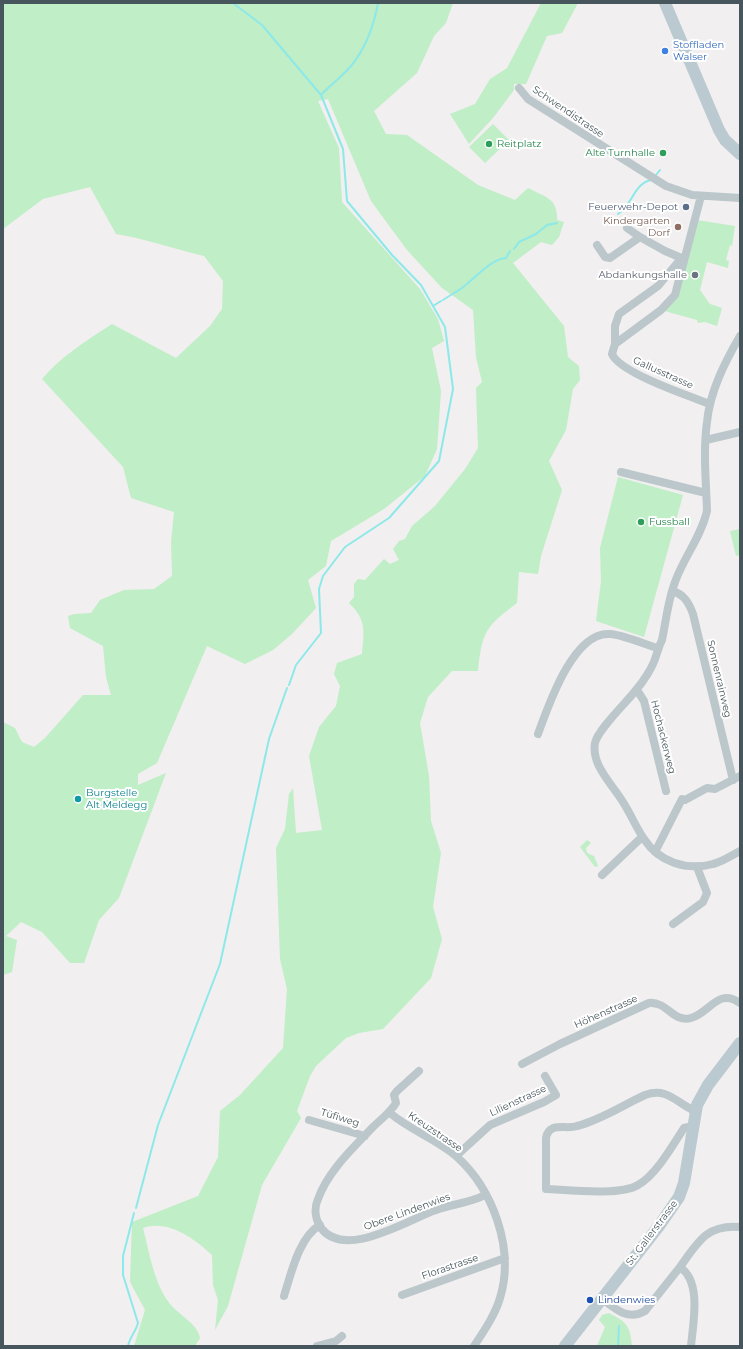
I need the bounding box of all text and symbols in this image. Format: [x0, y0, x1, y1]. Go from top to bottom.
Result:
place label: Stoffladen Walser [673, 39, 724, 62]
marker: Stoffladen Walser [660, 46, 670, 56]
street label: Schwendistrasse [530, 84, 606, 140]
place label: Reitplatz [497, 138, 541, 150]
marker: Reitplatz [484, 139, 494, 149]
place label: Alte Turnhalle [586, 147, 655, 159]
marker: Alte Turnhalle [658, 148, 668, 158]
place label: Feuerwehr-Depot [588, 201, 678, 213]
marker: Feuerwehr-Depot [681, 202, 691, 212]
place label: Kindergarten Dorf [603, 215, 670, 238]
marker: Kindergarten Dorf [673, 222, 683, 232]
place label: Abdankungshalle [598, 269, 687, 281]
marker: Abdankungshalle [690, 270, 700, 280]
street label: Gallusstrasse [631, 354, 695, 392]
place label: Fussball [649, 516, 690, 528]
marker: Fussball [636, 517, 646, 527]
street label: Sonnenrainweg [704, 639, 734, 719]
street label: Hochackerweg [648, 699, 678, 775]
place label: Burgstelle Alt Meldegg [86, 787, 147, 810]
marker: Burgstelle Alt Meldegg [73, 794, 83, 804]
street label: Höhenstrasse [572, 993, 640, 1031]
street label: Lilienstrasse [488, 1083, 548, 1119]
street label: Tüfiweg [319, 1106, 361, 1130]
street label: Kreuzstrasse [406, 1109, 464, 1155]
street label: Obere Lindenwies [362, 1191, 452, 1233]
street label: St. Gallerstrasse [624, 1198, 680, 1268]
street label: Florastrasse [420, 1252, 480, 1282]
place label: Lindenwies [598, 1294, 655, 1306]
marker: Lindenwies [585, 1295, 595, 1305]

